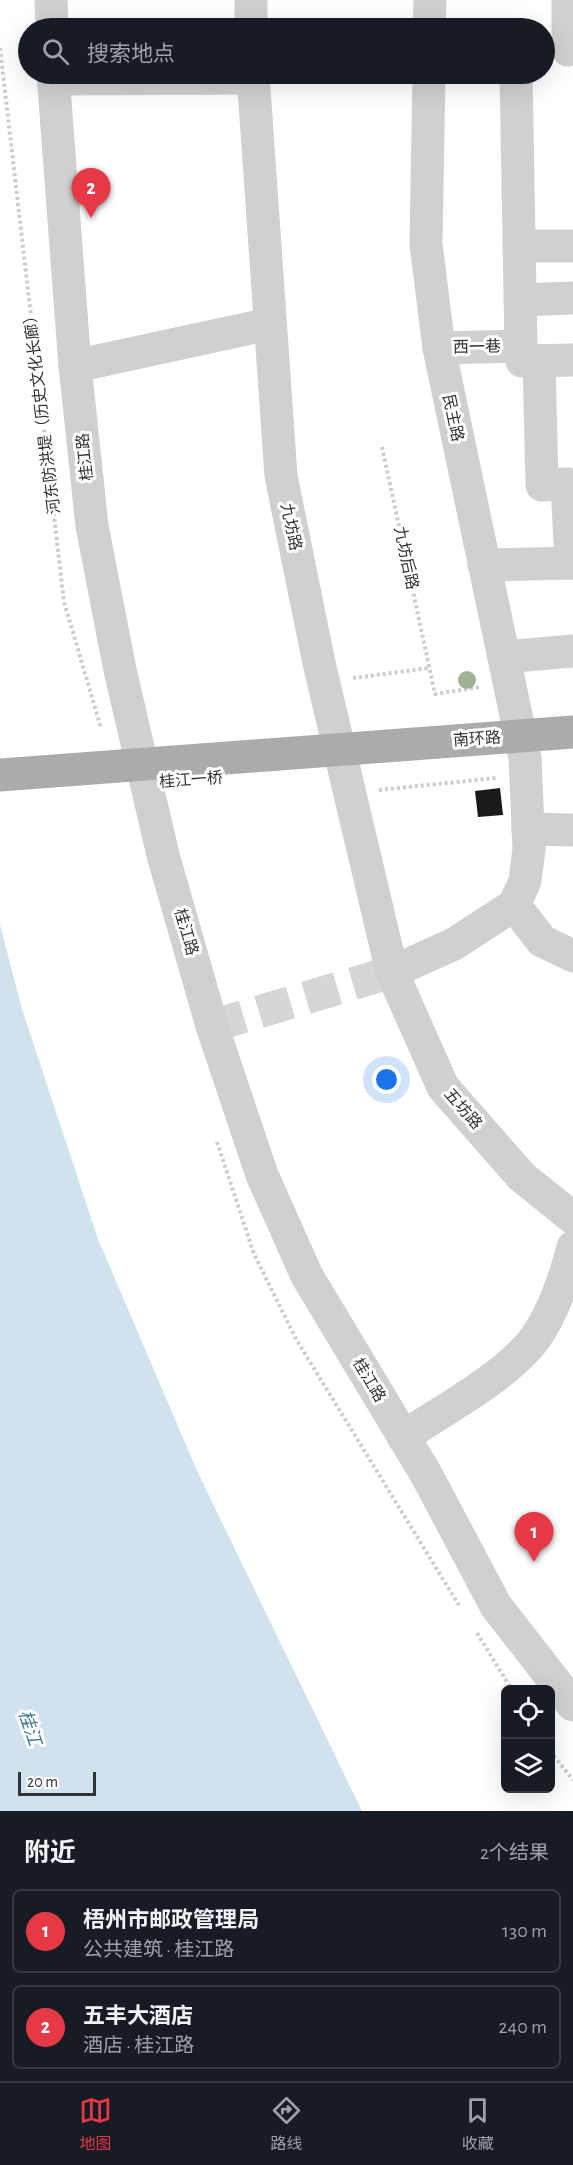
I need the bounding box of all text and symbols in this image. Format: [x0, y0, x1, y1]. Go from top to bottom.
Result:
search box [18, 18, 555, 84]
icon: search [39, 35, 72, 68]
text: 搜索地点 [87, 43, 175, 65]
pin: 2 [72, 168, 110, 218]
street label: 河东防洪堤（历史文化长廊） [20, 307, 63, 515]
street label: 西一巷 [453, 339, 501, 355]
street label: 民主路 [440, 393, 467, 443]
street label: 桂江路 [74, 432, 95, 482]
street label: 九坊路 [278, 502, 305, 552]
street label: 九坊后路 [392, 525, 421, 591]
street label: 南环路 [452, 728, 502, 749]
street label: 桂江一桥 [158, 769, 223, 790]
street label: 桂江路 [172, 906, 201, 957]
your location [372, 1065, 401, 1094]
street label: 五坊路 [441, 1085, 486, 1132]
street label: 桂江路 [350, 1355, 389, 1405]
pin: 1 [514, 1512, 554, 1562]
map controls [501, 1685, 555, 1793]
button: locate [501, 1685, 555, 1739]
water label: 桂江 [15, 1707, 46, 1750]
button: layers [501, 1739, 555, 1793]
scale bar [18, 1769, 96, 1796]
text: 20 m [27, 1774, 58, 1790]
text: 附近 [24, 1840, 76, 1866]
text: 2个结果 [480, 1843, 549, 1863]
text: 梧州市邮政管理局 [83, 1909, 259, 1931]
text: 1 [42, 1921, 49, 1941]
text: 130 m [502, 1921, 547, 1941]
text: 公共建筑 · 桂江路 [83, 1940, 234, 1960]
text: 五丰大酒店 [83, 2005, 193, 2027]
text: 2 [41, 2017, 50, 2037]
text: 240 m [498, 2017, 547, 2037]
text: 酒店 · 桂江路 [83, 2036, 194, 2056]
tab: 地图 [79, 2094, 112, 2154]
tab: 路线 [270, 2094, 303, 2154]
tab: 收藏 [461, 2094, 494, 2154]

